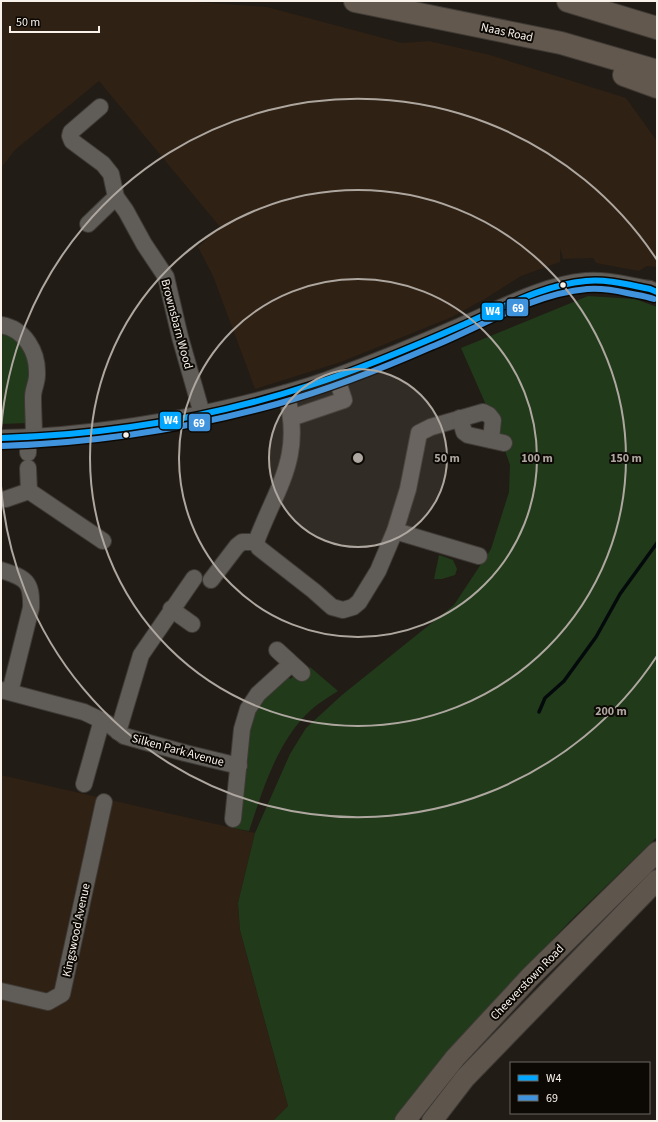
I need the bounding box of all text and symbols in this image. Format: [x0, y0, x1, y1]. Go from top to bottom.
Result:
scale bar [10, 8, 99, 34]
text: 50 m [16, 14, 40, 31]
street label: Naas Road [479, 19, 535, 46]
street label: Brownsbarn Wood [156, 277, 197, 371]
unlabelled marker [558, 280, 568, 290]
line badge: 69 [506, 298, 529, 317]
text: 69 [512, 301, 524, 316]
line badge: W4 [481, 302, 504, 321]
text: W4 [486, 304, 501, 319]
line badge: W4 [159, 411, 182, 430]
text: W4 [164, 413, 179, 428]
line badge: 69 [188, 413, 211, 432]
text: 69 [193, 416, 205, 431]
unlabelled marker [121, 430, 131, 440]
text: 50 m [434, 450, 460, 467]
text: 100 m [521, 450, 553, 467]
text: 150 m [610, 450, 642, 467]
centre of rings [351, 451, 365, 465]
text: 200 m [595, 703, 627, 720]
street label: Silken Park Avenue [130, 730, 226, 771]
street label: Kingswood Avenue [58, 882, 95, 978]
street label: Cheeverstown Road [487, 941, 568, 1024]
legend [510, 1062, 650, 1114]
text: W4 [546, 1070, 561, 1087]
text: 69 [546, 1090, 558, 1107]

